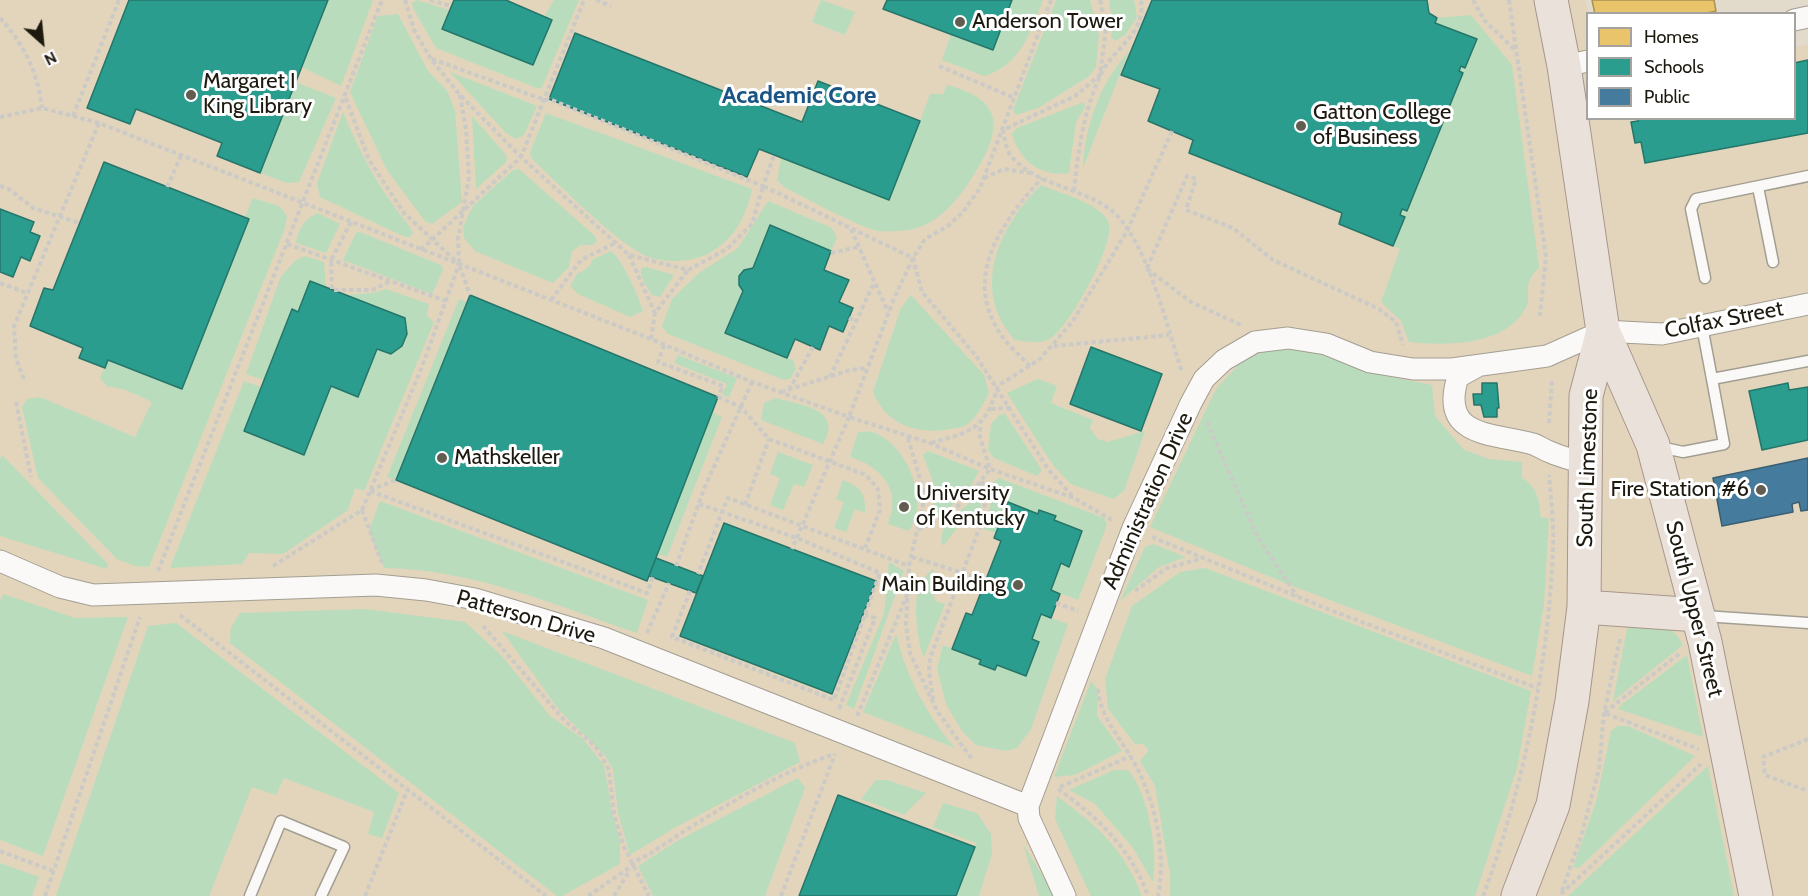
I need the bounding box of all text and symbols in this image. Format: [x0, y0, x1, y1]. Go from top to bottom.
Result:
place label: Anderson Tower [972, 9, 1123, 35]
north arrow [12, 12, 72, 72]
legend [1586, 12, 1796, 120]
marker: Anderson Tower [953, 15, 967, 29]
text: Homes [1644, 26, 1699, 48]
text: N [41, 47, 60, 70]
text: Schools [1644, 56, 1704, 78]
place label: Margaret I King Library [203, 69, 312, 120]
district label: Academic Core [722, 82, 876, 110]
text: Public [1644, 86, 1690, 108]
marker: Margaret I King Library [184, 88, 198, 102]
place label: Gatton College of Business [1313, 100, 1451, 152]
marker: Gatton College of Business [1294, 119, 1308, 133]
street label: Colfax Street [1662, 296, 1786, 344]
street label: South Limestone [1572, 388, 1604, 548]
street label: Administration Drive [1097, 408, 1199, 594]
place label: Mathskeller [454, 445, 560, 471]
marker: Mathskeller [435, 451, 449, 465]
place label: Fire Station #6 [1610, 477, 1749, 503]
place label: University of Kentucky [916, 481, 1025, 532]
marker: Fire Station #6 [1754, 483, 1768, 497]
marker: University of Kentucky [897, 500, 911, 514]
street label: South Upper Street [1659, 518, 1729, 700]
place label: Main Building [881, 572, 1006, 598]
marker: Main Building [1011, 578, 1025, 592]
street label: Patterson Drive [453, 585, 599, 649]

